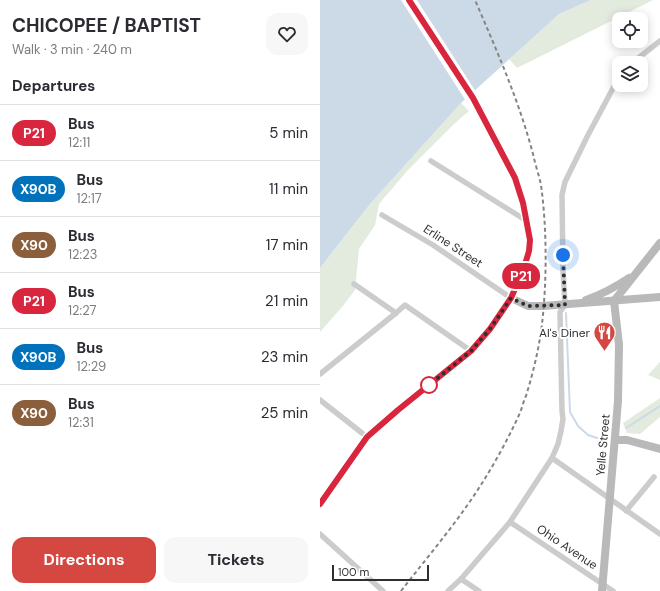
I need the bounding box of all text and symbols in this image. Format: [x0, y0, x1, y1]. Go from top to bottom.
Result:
map controls [612, 12, 648, 92]
button: locate [612, 12, 648, 48]
text: CHICOPEE / BAPTIST [12, 13, 201, 38]
button: heart [266, 13, 308, 55]
text: Walk · 3 min · 240 m [12, 41, 132, 58]
button: layers [612, 56, 648, 92]
text: Departures [12, 76, 95, 96]
text: Bus [68, 114, 95, 134]
text: 5 min [269, 123, 308, 143]
text: P21 [23, 124, 45, 142]
text: 12:11 [68, 134, 90, 151]
text: Bus [77, 170, 103, 190]
text: 11 min [269, 179, 308, 199]
text: X90B [20, 180, 57, 198]
text: 12:17 [77, 190, 102, 207]
street label: Erline Street [420, 221, 486, 271]
text: Bus [68, 226, 95, 246]
text: 17 min [266, 235, 308, 255]
text: X90 [20, 236, 48, 254]
your location [553, 245, 573, 265]
text: 12:23 [68, 246, 97, 263]
line badge: P21 [498, 263, 544, 289]
text: P21 [510, 267, 532, 285]
text: Bus [68, 282, 95, 302]
text: 21 min [265, 291, 308, 311]
text: P21 [23, 292, 45, 310]
text: 12:27 [68, 302, 96, 319]
restaurant icon: Al's Diner [592, 320, 618, 353]
place label: Al's Diner [539, 325, 591, 341]
text: Bus [77, 338, 103, 358]
text: 23 min [261, 347, 308, 367]
text: X90B [20, 348, 57, 366]
text: 12:29 [77, 358, 106, 375]
unlabelled marker [420, 376, 438, 394]
text: Bus [68, 394, 95, 414]
text: 25 min [261, 403, 308, 423]
text: X90 [20, 404, 48, 422]
street label: Yelle Street [592, 413, 614, 477]
text: 12:31 [68, 414, 94, 431]
street label: Ohio Avenue [533, 521, 601, 573]
button: Directions [12, 537, 156, 583]
button: Tickets [164, 537, 308, 583]
scale bar [332, 563, 429, 582]
text: 100 m [338, 565, 369, 579]

